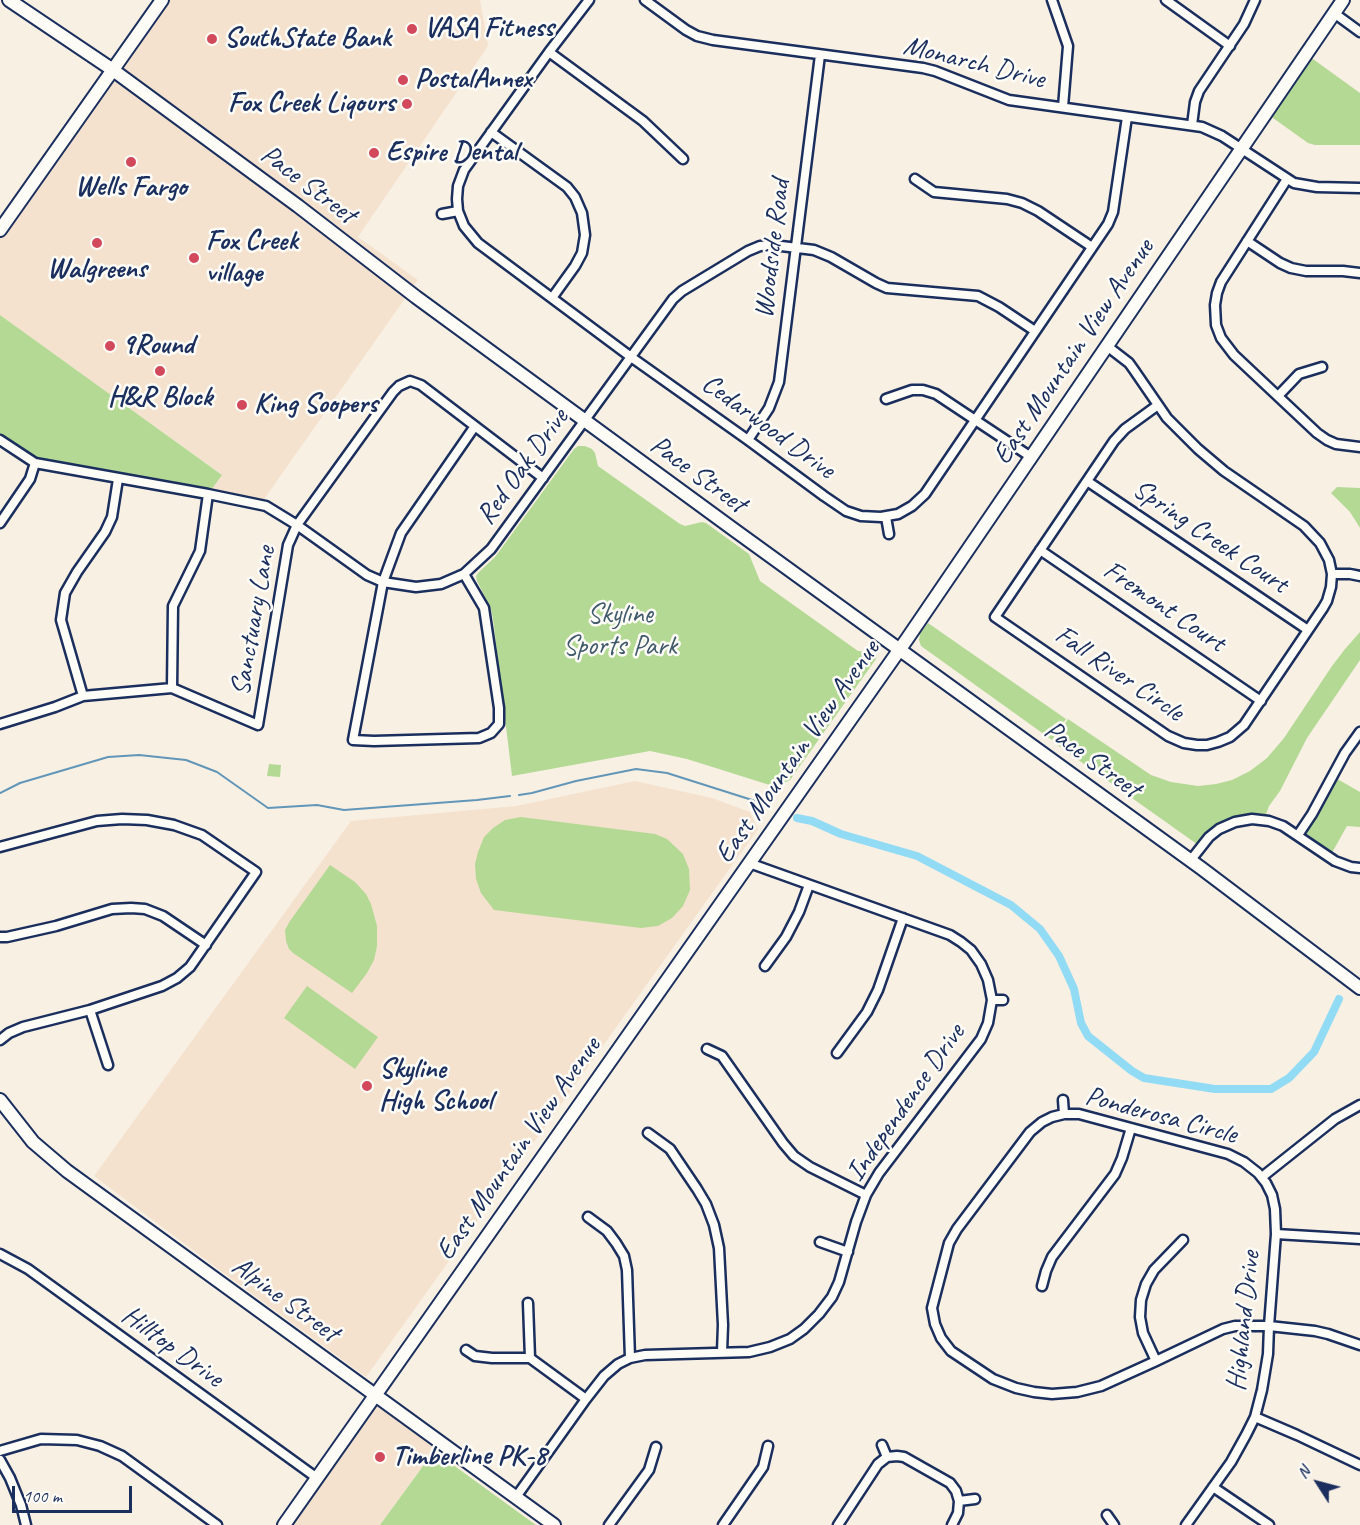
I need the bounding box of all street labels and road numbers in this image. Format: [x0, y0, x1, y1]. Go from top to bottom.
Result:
street label: Monarch Drive [900, 29, 1048, 97]
street label: Pace Street [254, 138, 362, 232]
street label: Woodside Road [748, 178, 798, 320]
street label: East Mountain View Avenue [986, 233, 1162, 471]
street label: Cedarwood Drive [695, 367, 841, 487]
street label: Red Oak Drive [470, 402, 576, 532]
street label: Pace Street [643, 429, 753, 521]
street label: Spring Creek Court [1126, 473, 1294, 601]
street label: Sanctuary Lane [224, 544, 284, 698]
street label: Fremont Court [1097, 554, 1231, 660]
street label: Fall River Circle [1048, 619, 1190, 729]
street label: East Mountain View Avenue [708, 634, 888, 870]
street label: Pace Street [1037, 714, 1147, 806]
street label: Independence Drive [839, 1018, 973, 1188]
street label: East Mountain View Avenue [429, 1031, 609, 1267]
street label: Ponderosa Circle [1082, 1080, 1240, 1152]
street label: Highland Drive [1220, 1249, 1268, 1393]
street label: Alpine Street [225, 1250, 345, 1350]
street label: Hilltop Drive [115, 1299, 229, 1395]

